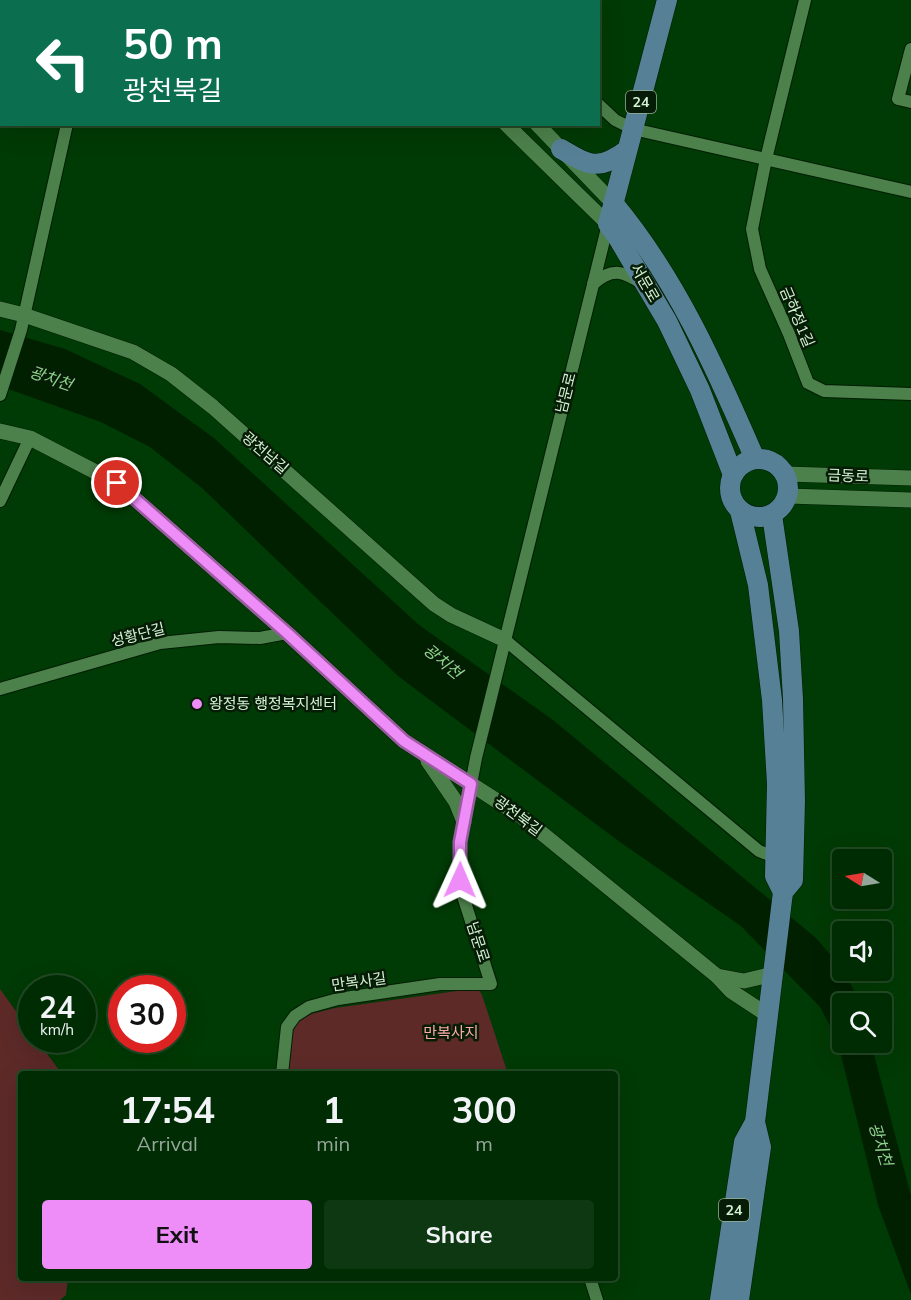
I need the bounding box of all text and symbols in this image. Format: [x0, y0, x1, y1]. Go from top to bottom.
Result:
text: 50 m [123, 17, 223, 70]
icon: left [24, 24, 102, 102]
text: 광천북길 [123, 73, 222, 107]
road number: 24 [626, 91, 656, 113]
street label: 서문로 [627, 260, 664, 305]
street label: 금하정1길 [776, 284, 819, 350]
water label: 광치천 [27, 361, 77, 395]
street label: 남문로 [551, 370, 580, 415]
street label: 광천남길 [238, 427, 292, 478]
pin [91, 457, 142, 508]
street label: 금동로 [827, 465, 869, 486]
icon: arrive [100, 466, 133, 499]
street label: 성황단길 [109, 619, 167, 650]
water label: 광치천 [420, 639, 468, 684]
place label: 왕정동 행정복지센터 [209, 694, 337, 713]
marker: 왕정동 행정복지센터 [190, 697, 204, 711]
street label: 광천북길 [491, 791, 546, 840]
position arrow [428, 848, 492, 912]
north arrow [832, 849, 892, 909]
map controls [832, 849, 892, 1053]
street label: 남문로 [463, 919, 494, 964]
button: sound [832, 921, 892, 981]
street label: 만복사길 [330, 968, 388, 995]
speed limit sign: 30 [108, 975, 186, 1053]
text: 24 [39, 988, 75, 1026]
button: search [832, 993, 892, 1053]
text: km/h [40, 1020, 74, 1039]
park label: 만복사지 [423, 1023, 479, 1042]
text: 17:54 [119, 1087, 215, 1132]
text: 1 [322, 1087, 344, 1132]
text: 300 [452, 1087, 517, 1132]
water label: 광치천 [865, 1120, 898, 1170]
text: Arrival [137, 1131, 198, 1156]
text: min [316, 1131, 350, 1156]
text: m [475, 1131, 493, 1156]
road number: 24 [719, 1199, 749, 1221]
button: Exit [42, 1200, 312, 1269]
button: Share [324, 1200, 594, 1269]

